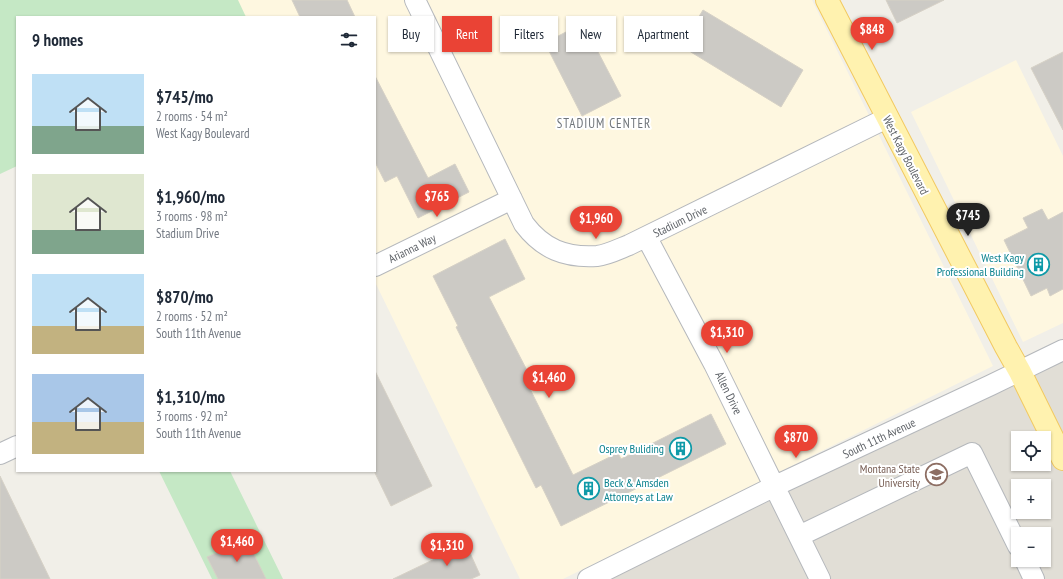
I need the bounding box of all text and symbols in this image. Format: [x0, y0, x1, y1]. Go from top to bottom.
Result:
chip: Buy [388, 16, 434, 52]
chip: Rent [442, 16, 492, 52]
chip: Filters [500, 16, 558, 52]
chip: New [566, 16, 616, 52]
chip: Apartment [624, 16, 703, 52]
pin: $848 [848, 17, 896, 51]
text: $848 [860, 21, 884, 38]
text: 9 homes [32, 29, 83, 51]
icon: filters [338, 29, 360, 51]
text: $745/mo [156, 86, 213, 108]
icon: home [64, 90, 112, 138]
text: 2 rooms · 54 m² [156, 108, 228, 125]
street label: West Kagy Boulevard [880, 113, 932, 197]
district label: STADIUM CENTER [557, 115, 651, 132]
text: West Kagy Boulevard [156, 125, 250, 142]
pin: $765 [413, 184, 461, 218]
text: $1,960/mo [156, 186, 225, 208]
text: $765 [425, 188, 449, 205]
icon: home [64, 190, 112, 238]
street label: Stadium Drive [650, 201, 710, 241]
pin: $745 [944, 203, 992, 237]
pin: $1,960 [563, 206, 629, 240]
text: $745 [956, 207, 980, 224]
text: 3 rooms · 98 m² [156, 208, 228, 225]
text: $1,960 [579, 210, 613, 227]
text: Stadium Drive [156, 225, 219, 242]
street label: Arianna Way [386, 230, 439, 266]
place label: West Kagy Professional Building [937, 250, 1024, 279]
building icon: West Kagy Professional Building [1026, 251, 1052, 277]
text: $870/mo [156, 286, 213, 308]
icon: home [64, 290, 112, 338]
text: 2 rooms · 52 m² [156, 308, 228, 325]
pin: $1,310 [694, 320, 760, 354]
text: $1,310 [710, 324, 744, 341]
text: South 11th Avenue [156, 325, 241, 342]
pin: $1,460 [516, 365, 582, 399]
text: $1,460 [532, 369, 566, 386]
street label: Allen Drive [712, 369, 746, 417]
text: $1,310/mo [156, 386, 225, 408]
icon: home [64, 390, 112, 438]
text: 3 rooms · 92 m² [156, 408, 228, 425]
street label: South 11th Avenue [840, 415, 918, 461]
text: South 11th Avenue [156, 425, 241, 442]
pin: $870 [772, 425, 820, 459]
text: $870 [784, 429, 808, 446]
map controls [1011, 431, 1051, 567]
button: locate [1011, 431, 1051, 471]
building icon: Osprey Buliding [667, 435, 693, 461]
place label: Osprey Buliding [599, 441, 664, 456]
place label: Montana State University [860, 461, 920, 490]
school or university icon: Montana State University [923, 462, 949, 488]
place label: Beck & Amsden Attorneys at Law [604, 475, 674, 504]
building icon: Beck & Amsden Attorneys at Law [576, 476, 602, 502]
button: + [1011, 479, 1051, 519]
button: − [1011, 527, 1051, 567]
pin: $1,460 [204, 529, 270, 563]
text: $1,460 [220, 533, 254, 550]
pin: $1,310 [414, 533, 480, 567]
text: $1,310 [430, 537, 464, 554]

